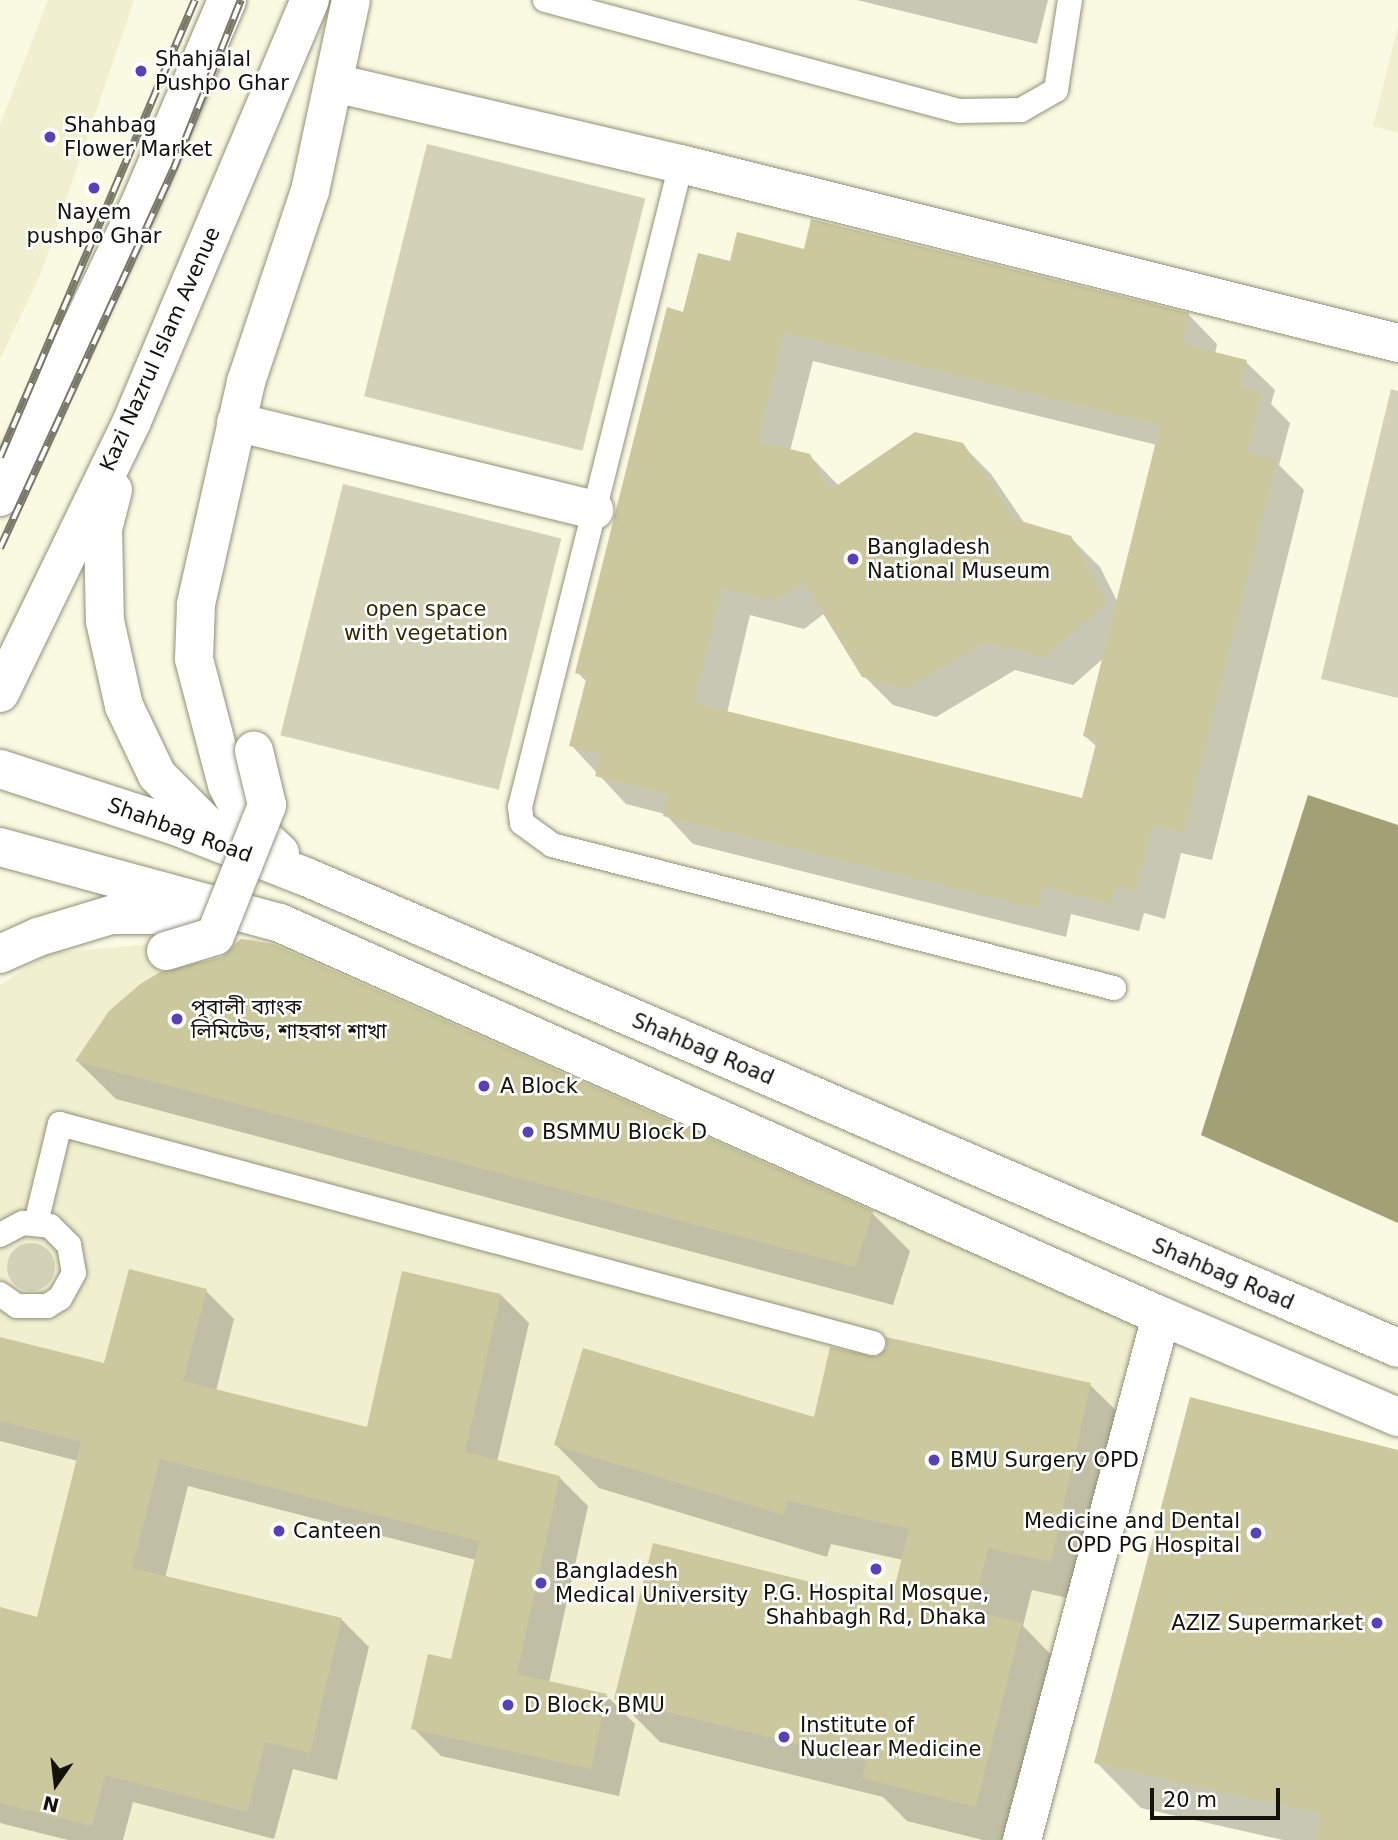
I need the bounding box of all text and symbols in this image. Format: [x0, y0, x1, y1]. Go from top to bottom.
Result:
place label: Shahjalal Pushpo Ghar [155, 46, 289, 96]
marker: Shahjalal Pushpo Ghar [133, 63, 149, 79]
place label: Shahbag Flower Market [64, 112, 212, 162]
marker: Shahbag Flower Market [42, 129, 58, 145]
marker: Nayem pushpo Ghar [86, 180, 102, 196]
place label: Nayem pushpo Ghar [27, 199, 161, 249]
street label: Kazi Nazrul Islam Avenue [95, 223, 225, 475]
place label: Bangladesh National Museum [867, 534, 1050, 584]
marker: Bangladesh National Museum [845, 551, 861, 567]
park label: open space with vegetation [344, 596, 508, 646]
street label: Shahbag Road [104, 792, 256, 868]
place label: পূবালী ব্যাংক লিমিটেড, শাহবাগ শাখা [191, 994, 387, 1044]
street label: Shahbag Road [628, 1008, 778, 1090]
marker: পূবালী ব্যাংক লিমিটেড, শাহবাগ শাখা [169, 1011, 185, 1027]
place label: A Block [500, 1073, 578, 1099]
marker: A Block [474, 1076, 494, 1096]
place label: BSMMU Block D [542, 1119, 707, 1145]
marker: BSMMU Block D [520, 1124, 536, 1140]
street label: Shahbag Road [1148, 1233, 1298, 1315]
place label: BMU Surgery OPD [950, 1447, 1139, 1473]
marker: BMU Surgery OPD [924, 1450, 944, 1470]
place label: Medicine and Dental OPD PG Hospital [1024, 1508, 1240, 1558]
place label: Canteen [293, 1518, 381, 1544]
marker: Canteen [271, 1523, 287, 1539]
marker: Medicine and Dental OPD PG Hospital [1246, 1523, 1266, 1543]
place label: Bangladesh Medical University [555, 1558, 748, 1608]
marker: P.G. Hospital Mosque, Shahbagh Rd, Dhaka [868, 1561, 884, 1577]
marker: Bangladesh Medical University [533, 1575, 549, 1591]
place label: P.G. Hospital Mosque, Shahbagh Rd, Dhaka [763, 1580, 989, 1630]
place label: AZIZ Supermarket [1171, 1610, 1363, 1636]
marker: AZIZ Supermarket [1369, 1615, 1385, 1631]
place label: D Block, BMU [524, 1692, 665, 1718]
marker: D Block, BMU [498, 1695, 518, 1715]
place label: Institute of Nuclear Medicine [800, 1712, 981, 1762]
marker: Institute of Nuclear Medicine [774, 1727, 794, 1747]
north arrow [21, 1749, 91, 1819]
scale bar [1153, 1773, 1282, 1817]
text: 20 m [1163, 1788, 1217, 1812]
text: N [41, 1792, 61, 1817]

